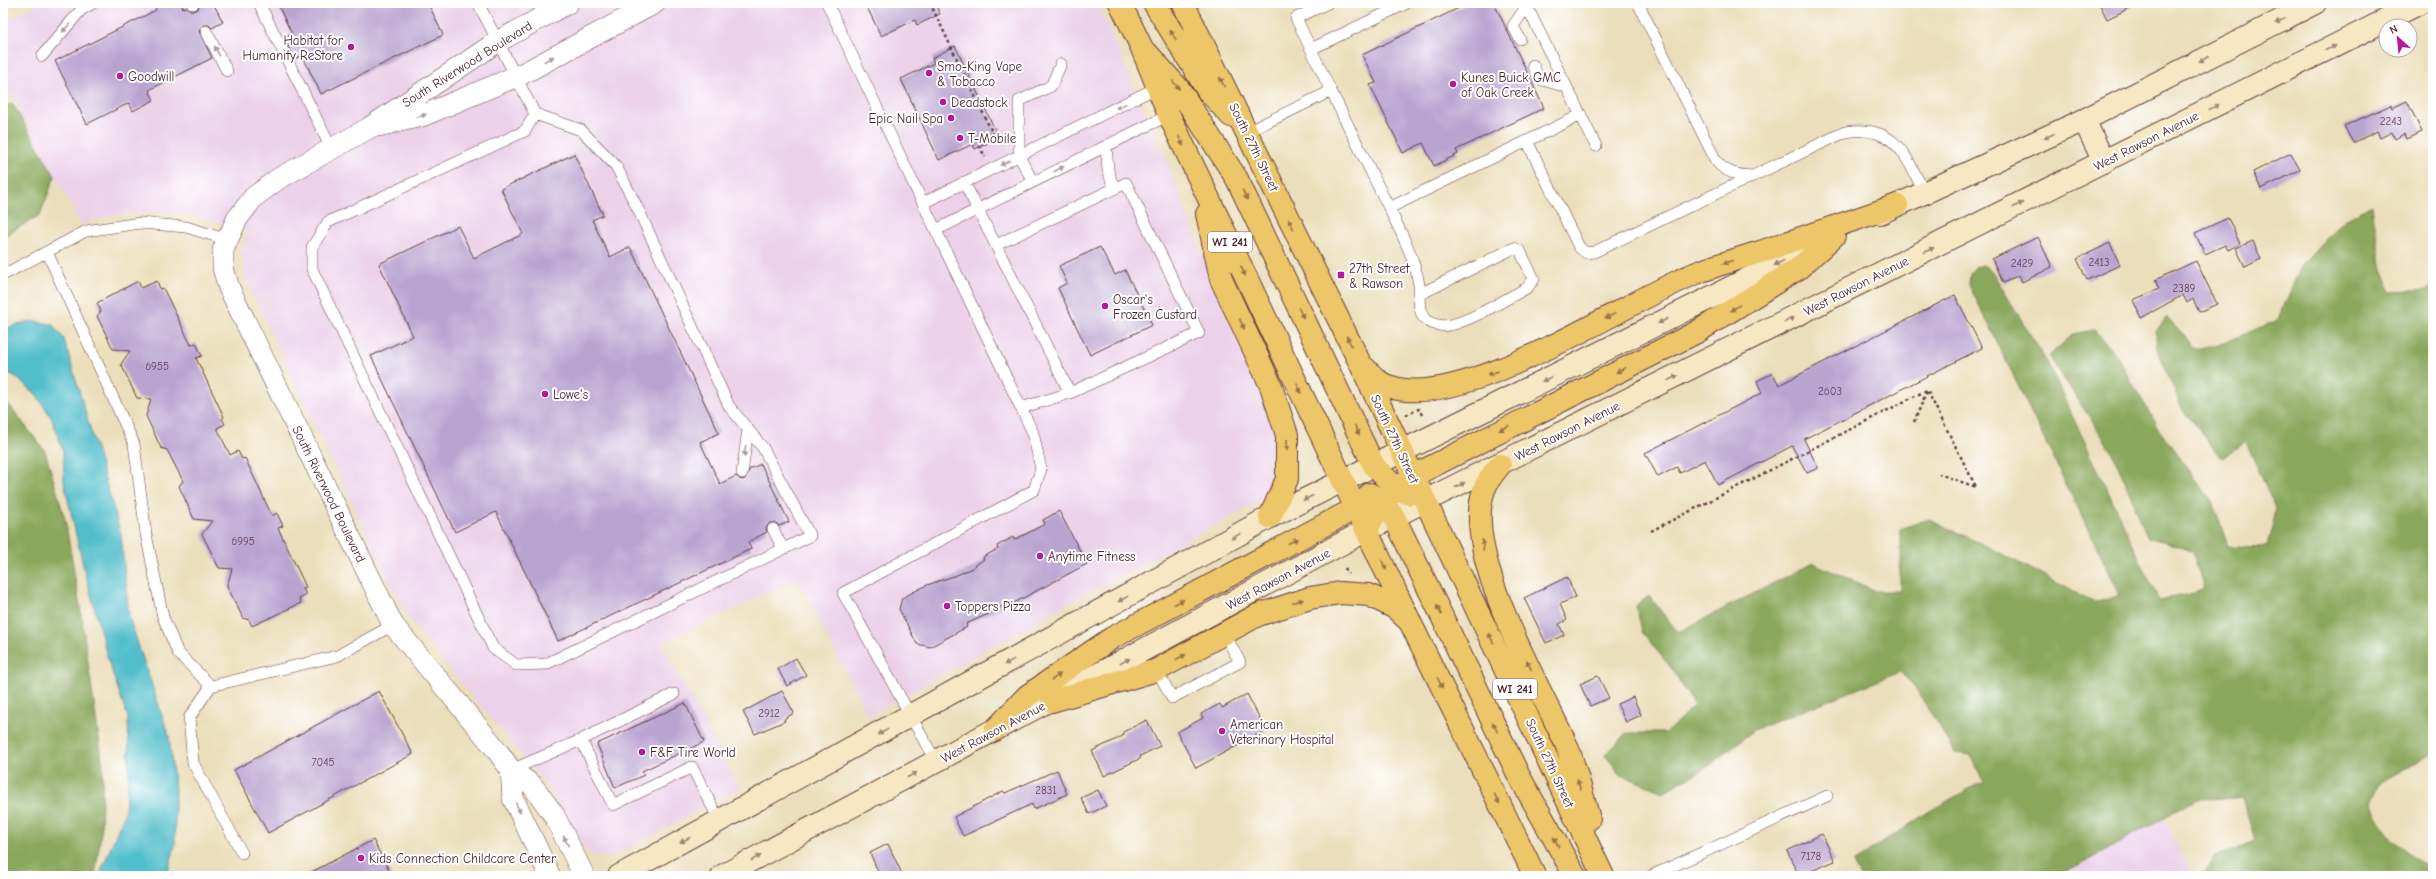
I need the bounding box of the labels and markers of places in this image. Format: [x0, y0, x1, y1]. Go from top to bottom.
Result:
place label: Habitat for Humanity ReStore [243, 33, 344, 63]
marker: Habitat for Humanity ReStore [346, 42, 356, 52]
place label: Smo-King Vape & Tobacco [937, 59, 1023, 89]
marker: Smo-King Vape & Tobacco [924, 68, 934, 78]
place label: Goodwill [128, 69, 174, 84]
place label: Kunes Buick GMC of Oak Creek [1461, 70, 1561, 100]
marker: Goodwill [115, 71, 125, 81]
marker: Kunes Buick GMC of Oak Creek [1448, 79, 1458, 89]
place label: Deadstock [951, 95, 1008, 110]
marker: Deadstock [938, 97, 948, 107]
place label: Epic Nail Spa [869, 111, 943, 126]
marker: Epic Nail Spa [946, 113, 956, 123]
place label: T-Mobile [968, 131, 1017, 146]
marker: T-Mobile [955, 133, 965, 143]
place label: 27th Street & Rawson [1349, 261, 1411, 291]
marker: 27th Street & Rawson [1336, 270, 1346, 280]
place label: Oscar's Frozen Custard [1113, 292, 1197, 322]
marker: Oscar's Frozen Custard [1100, 301, 1110, 311]
place label: Lowe's [553, 387, 588, 402]
marker: Lowe's [540, 389, 550, 399]
place label: Anytime Fitness [1048, 549, 1136, 564]
marker: Anytime Fitness [1035, 551, 1045, 561]
place label: Toppers Pizza [955, 599, 1031, 614]
marker: Toppers Pizza [942, 601, 952, 611]
place label: American Veterinary Hospital [1230, 717, 1334, 747]
marker: American Veterinary Hospital [1217, 726, 1227, 736]
place label: F&F Tire World [650, 745, 736, 760]
marker: F&F Tire World [637, 747, 647, 757]
place label: Kids Connection Childcare Center [369, 851, 557, 866]
marker: Kids Connection Childcare Center [356, 853, 366, 863]

